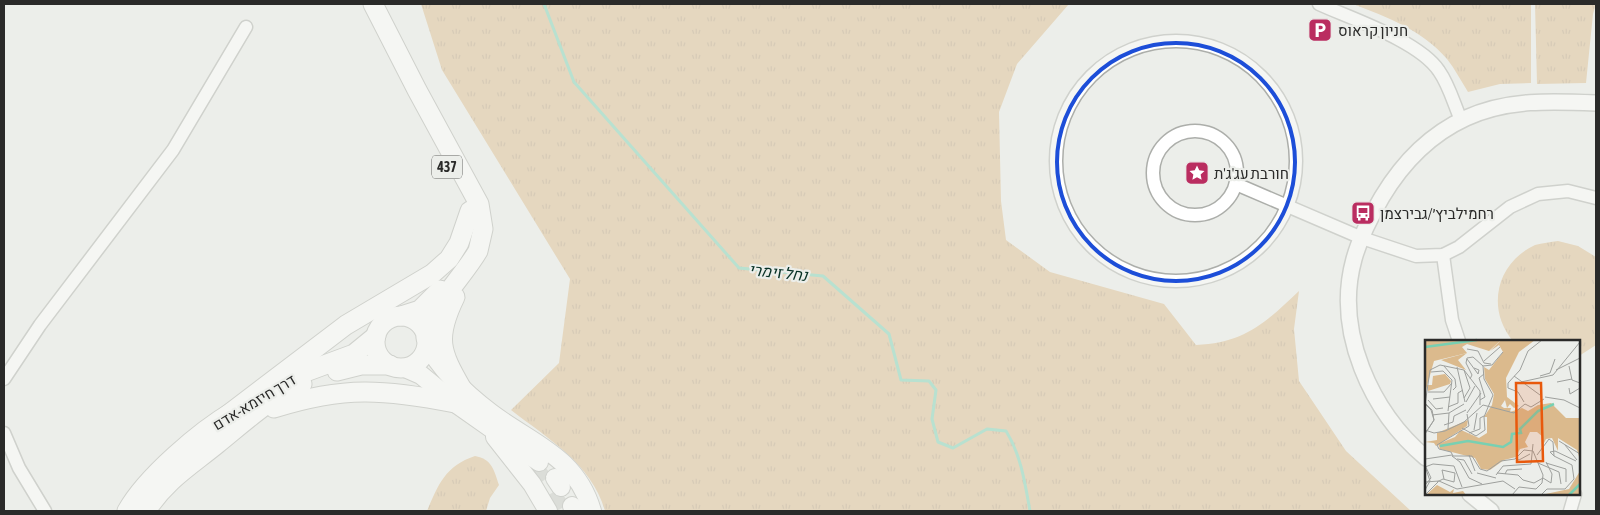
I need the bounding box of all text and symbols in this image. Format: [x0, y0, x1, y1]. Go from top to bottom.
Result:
parking icon: חניון קראוס [1307, 17, 1333, 43]
place label: חניון קראוס [1338, 22, 1408, 39]
road number: 437 [432, 156, 462, 178]
place icon: חורבת עג'ג'ת [1184, 160, 1210, 186]
place label: חורבת עג'ג'ת [1214, 165, 1289, 182]
bus stop icon: רחמילביץ׳/גבירצמן [1350, 200, 1376, 226]
place label: רחמילביץ׳/גבירצמן [1380, 205, 1494, 222]
water label: נחל זימרי [748, 260, 810, 284]
inset map [1425, 340, 1580, 495]
street label: דרך חיזמא-אדם [210, 371, 299, 433]

